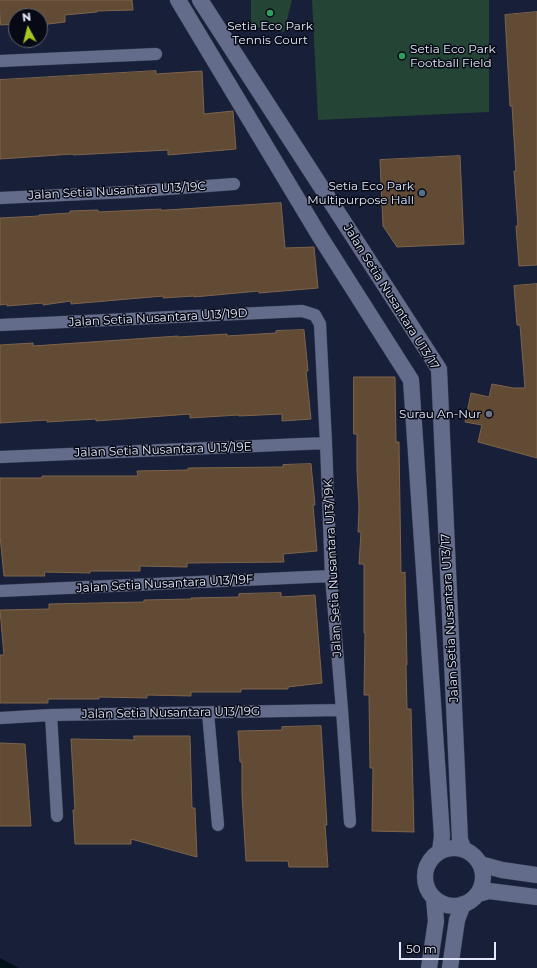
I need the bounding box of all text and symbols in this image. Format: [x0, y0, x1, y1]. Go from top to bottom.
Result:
north arrow [8, 8, 48, 48]
marker: Setia Eco Park Tennis Court [265, 8, 275, 18]
text: N [21, 10, 32, 25]
place label: Setia Eco Park Tennis Court [227, 19, 313, 47]
place label: Setia Eco Park Football Field [410, 42, 496, 70]
marker: Setia Eco Park Football Field [397, 51, 407, 61]
street label: Jalan Setia Nusantara U13/19C [28, 179, 206, 203]
place label: Setia Eco Park Multipurpose Hall [307, 179, 414, 207]
marker: Setia Eco Park Multipurpose Hall [417, 188, 427, 198]
street label: Jalan Setia Nusantara U13/17 [340, 221, 442, 373]
street label: Jalan Setia Nusantara U13/19D [68, 306, 248, 330]
place label: Surau An-Nur [399, 407, 481, 421]
marker: Surau An-Nur [484, 409, 494, 419]
street label: Jalan Setia Nusantara U13/19E [74, 440, 252, 460]
street label: Jalan Setia Nusantara U13/19K [321, 479, 345, 657]
street label: Jalan Setia Nusantara U13/17 [438, 533, 462, 703]
street label: Jalan Setia Nusantara U13/19F [76, 572, 254, 596]
street label: Jalan Setia Nusantara U13/19G [82, 704, 260, 722]
scale bar [401, 934, 498, 960]
text: 50 m [406, 941, 437, 956]

